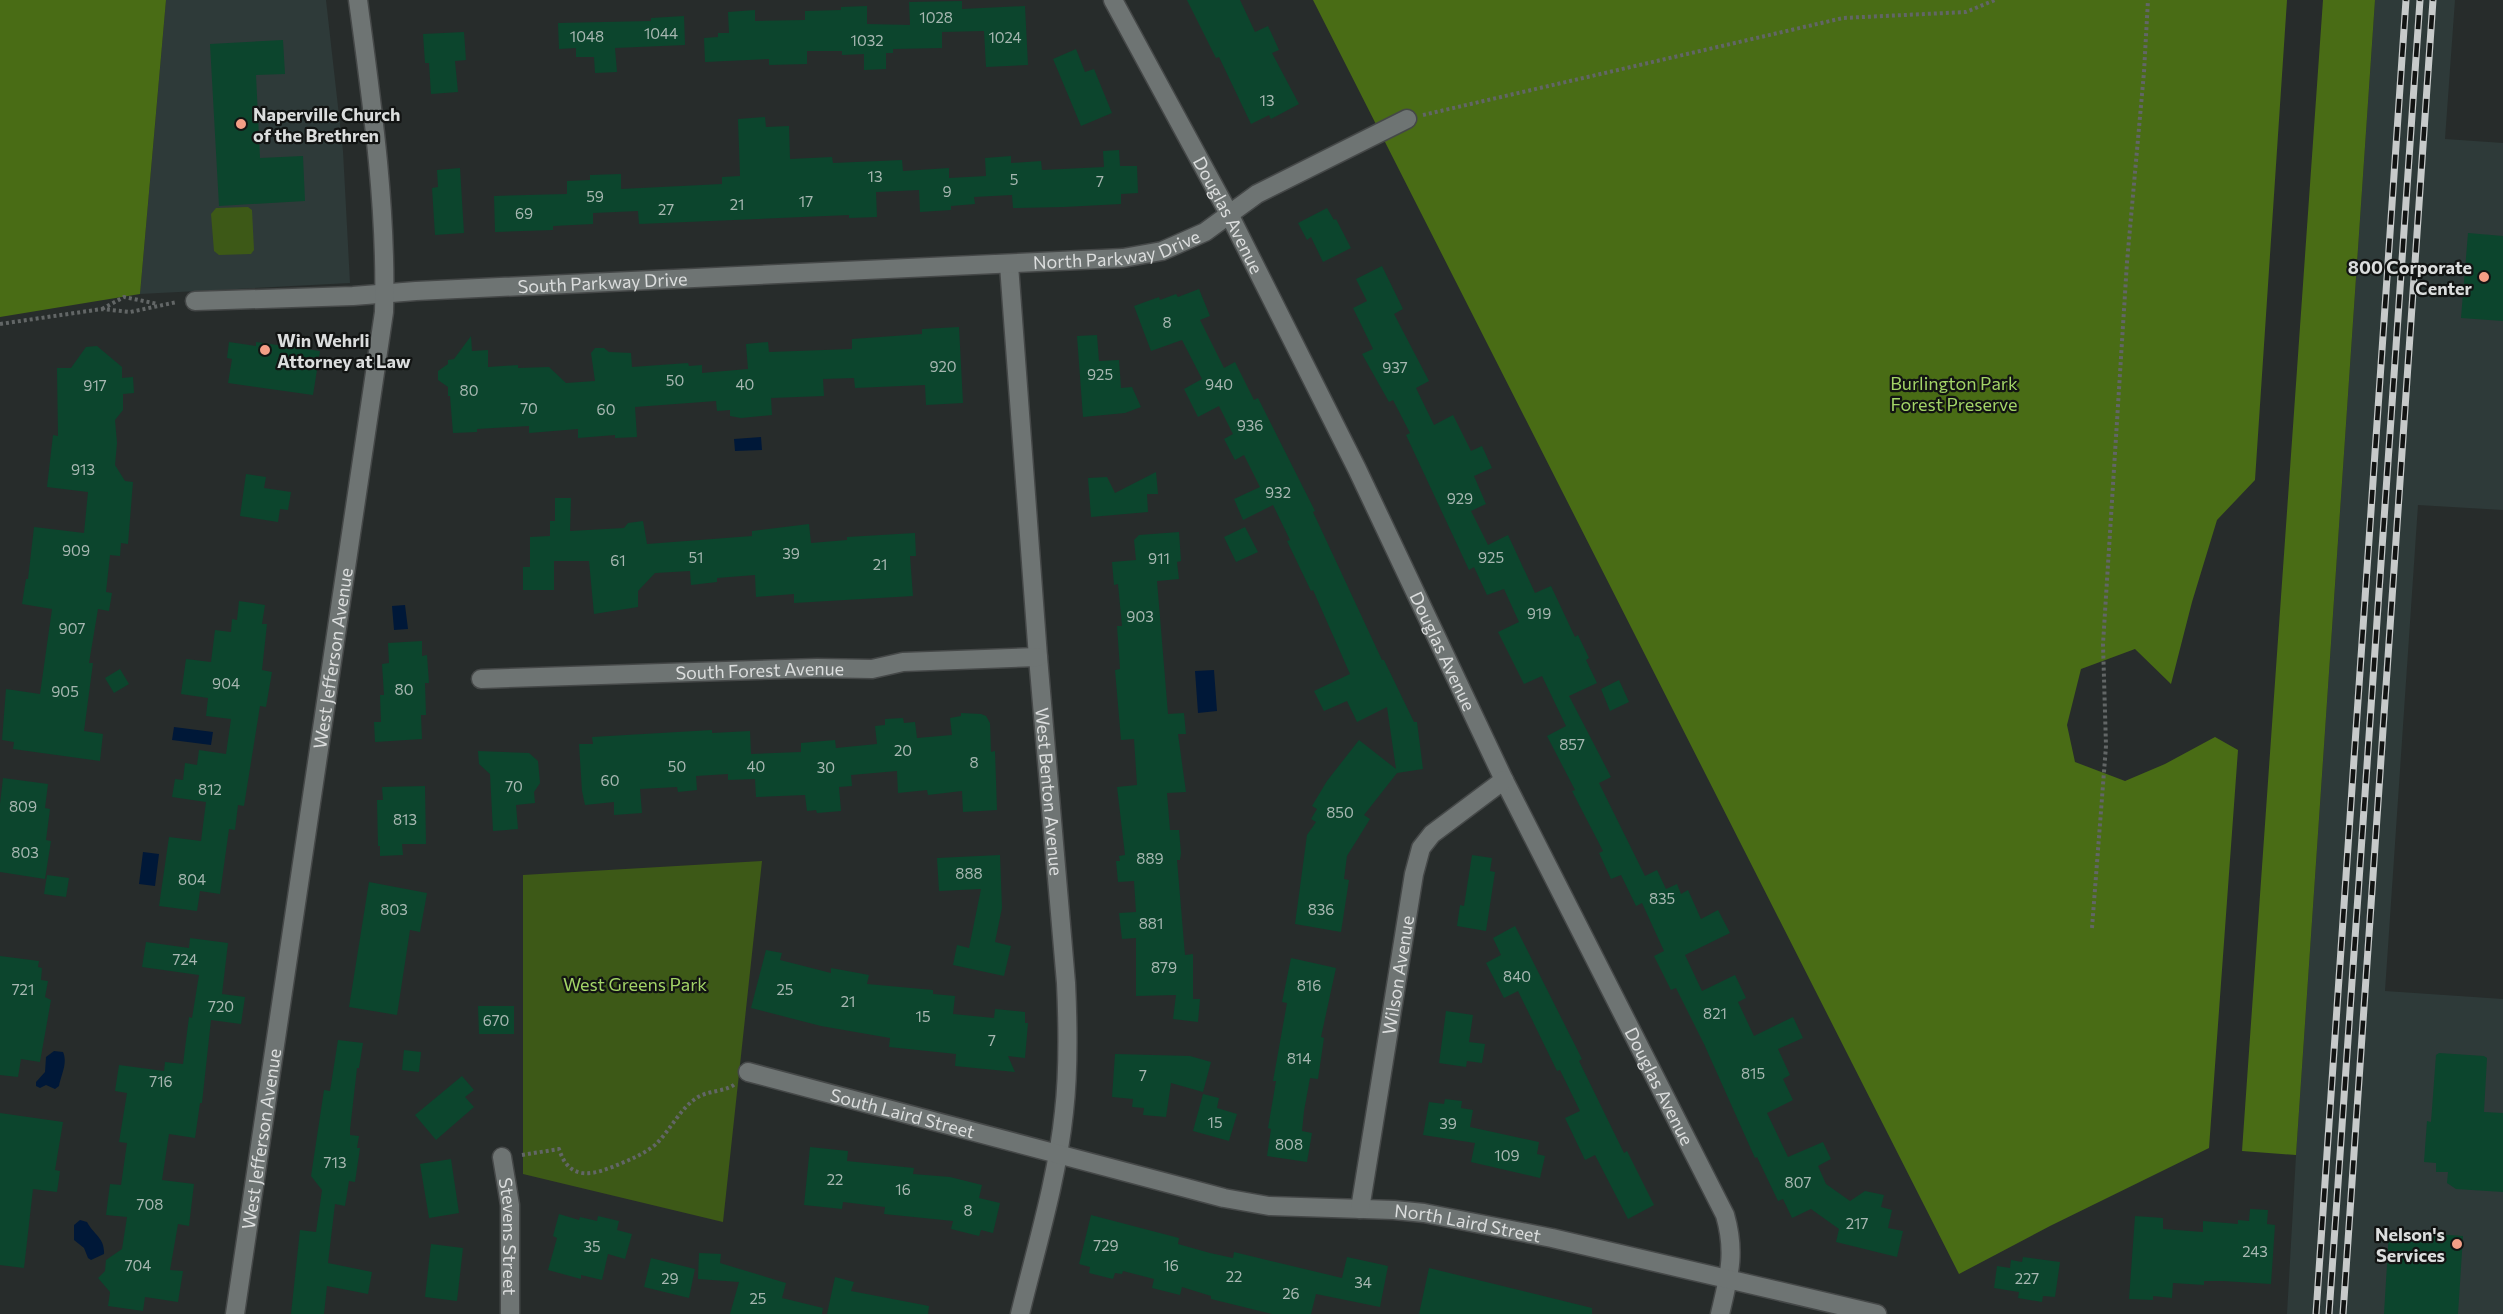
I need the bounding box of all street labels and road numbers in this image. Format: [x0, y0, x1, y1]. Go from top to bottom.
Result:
street label: Douglas Avenue [1189, 152, 1268, 277]
street label: North Parkway Drive [1032, 225, 1203, 273]
street label: South Parkway Drive [517, 267, 688, 297]
street label: West Jefferson Avenue [308, 566, 357, 750]
street label: Douglas Avenue [1405, 588, 1481, 714]
street label: South Forest Avenue [675, 657, 844, 684]
street label: West Benton Avenue [1031, 706, 1068, 877]
street label: Wilson Avenue [1377, 914, 1418, 1036]
street label: Douglas Avenue [1620, 1023, 1699, 1149]
street label: West Jefferson Avenue [237, 1047, 285, 1231]
street label: South Laird Street [828, 1083, 977, 1143]
street label: Stevens Street [495, 1176, 521, 1295]
street label: North Laird Street [1393, 1199, 1543, 1247]

